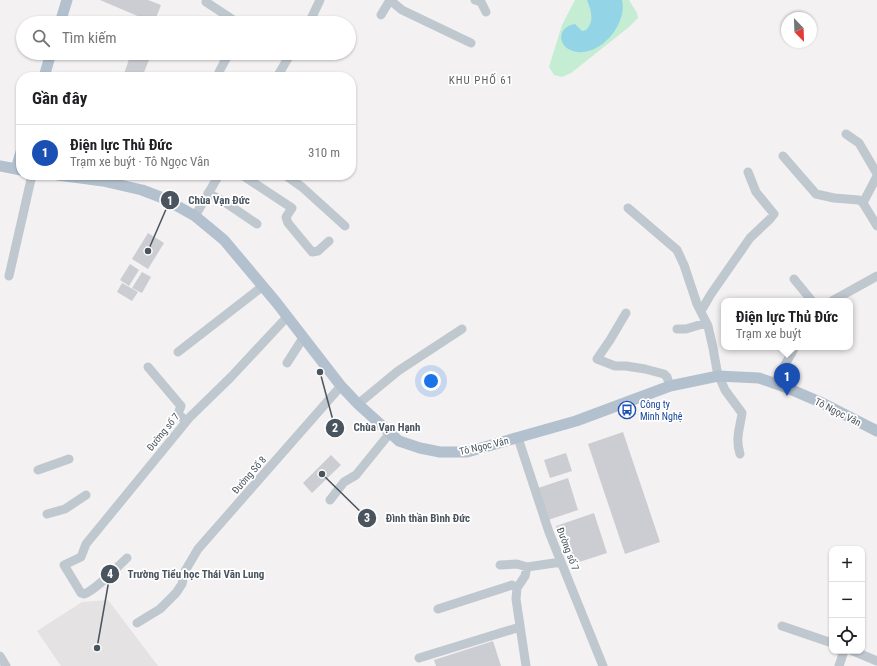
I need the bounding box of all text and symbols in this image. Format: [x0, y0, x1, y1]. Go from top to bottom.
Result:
north arrow [781, 12, 817, 48]
search box [16, 16, 356, 60]
icon: search [30, 27, 52, 49]
text: Tìm kiếm [62, 29, 117, 47]
district label: KHU PHỐ 61 [449, 72, 513, 87]
text: Gần đây [32, 88, 87, 108]
text: Điện lực Thủ Đức [70, 136, 172, 154]
text: 1 [42, 145, 48, 160]
text: 310 m [308, 145, 340, 160]
text: Trạm xe buýt · Tô Ngọc Vân [70, 154, 210, 169]
callout: Chùa Vạn Đức [160, 189, 258, 212]
text: 1 [167, 194, 173, 208]
text: Chùa Vạn Đức [188, 194, 250, 207]
popup [721, 298, 853, 350]
text: Điện lực Thủ Đức [736, 308, 838, 326]
text: Trạm xe buýt [736, 326, 801, 341]
pin: 1 [774, 363, 800, 396]
your location [421, 371, 441, 391]
street label: Tô Ngọc Vân [813, 396, 863, 429]
place label: Công ty Minh Nghệ [640, 399, 683, 423]
bus stop icon: Công ty Minh Nghệ [617, 400, 637, 420]
street label: Đường số 7 [144, 410, 182, 453]
callout: Chùa Vạn Hạnh [325, 416, 428, 439]
text: 2 [332, 421, 338, 435]
text: Chùa Vạn Hạnh [354, 421, 420, 434]
street label: Tô Ngọc Vân [458, 435, 510, 458]
street label: Đường Số 8 [229, 453, 268, 496]
callout: Đình thần Bình Đức [357, 506, 478, 529]
text: 3 [364, 511, 370, 525]
text: Đình thần Bình Đức [386, 512, 470, 525]
street label: Đường số 7 [555, 526, 582, 572]
map controls [829, 546, 865, 654]
button: + [829, 546, 865, 582]
callout: Trường Tiểu học Thái Văn Lung [100, 562, 273, 585]
text: 4 [107, 567, 113, 581]
text: Trường Tiểu học Thái Văn Lung [128, 568, 264, 581]
button: − [829, 582, 865, 618]
button: locate [829, 618, 865, 654]

